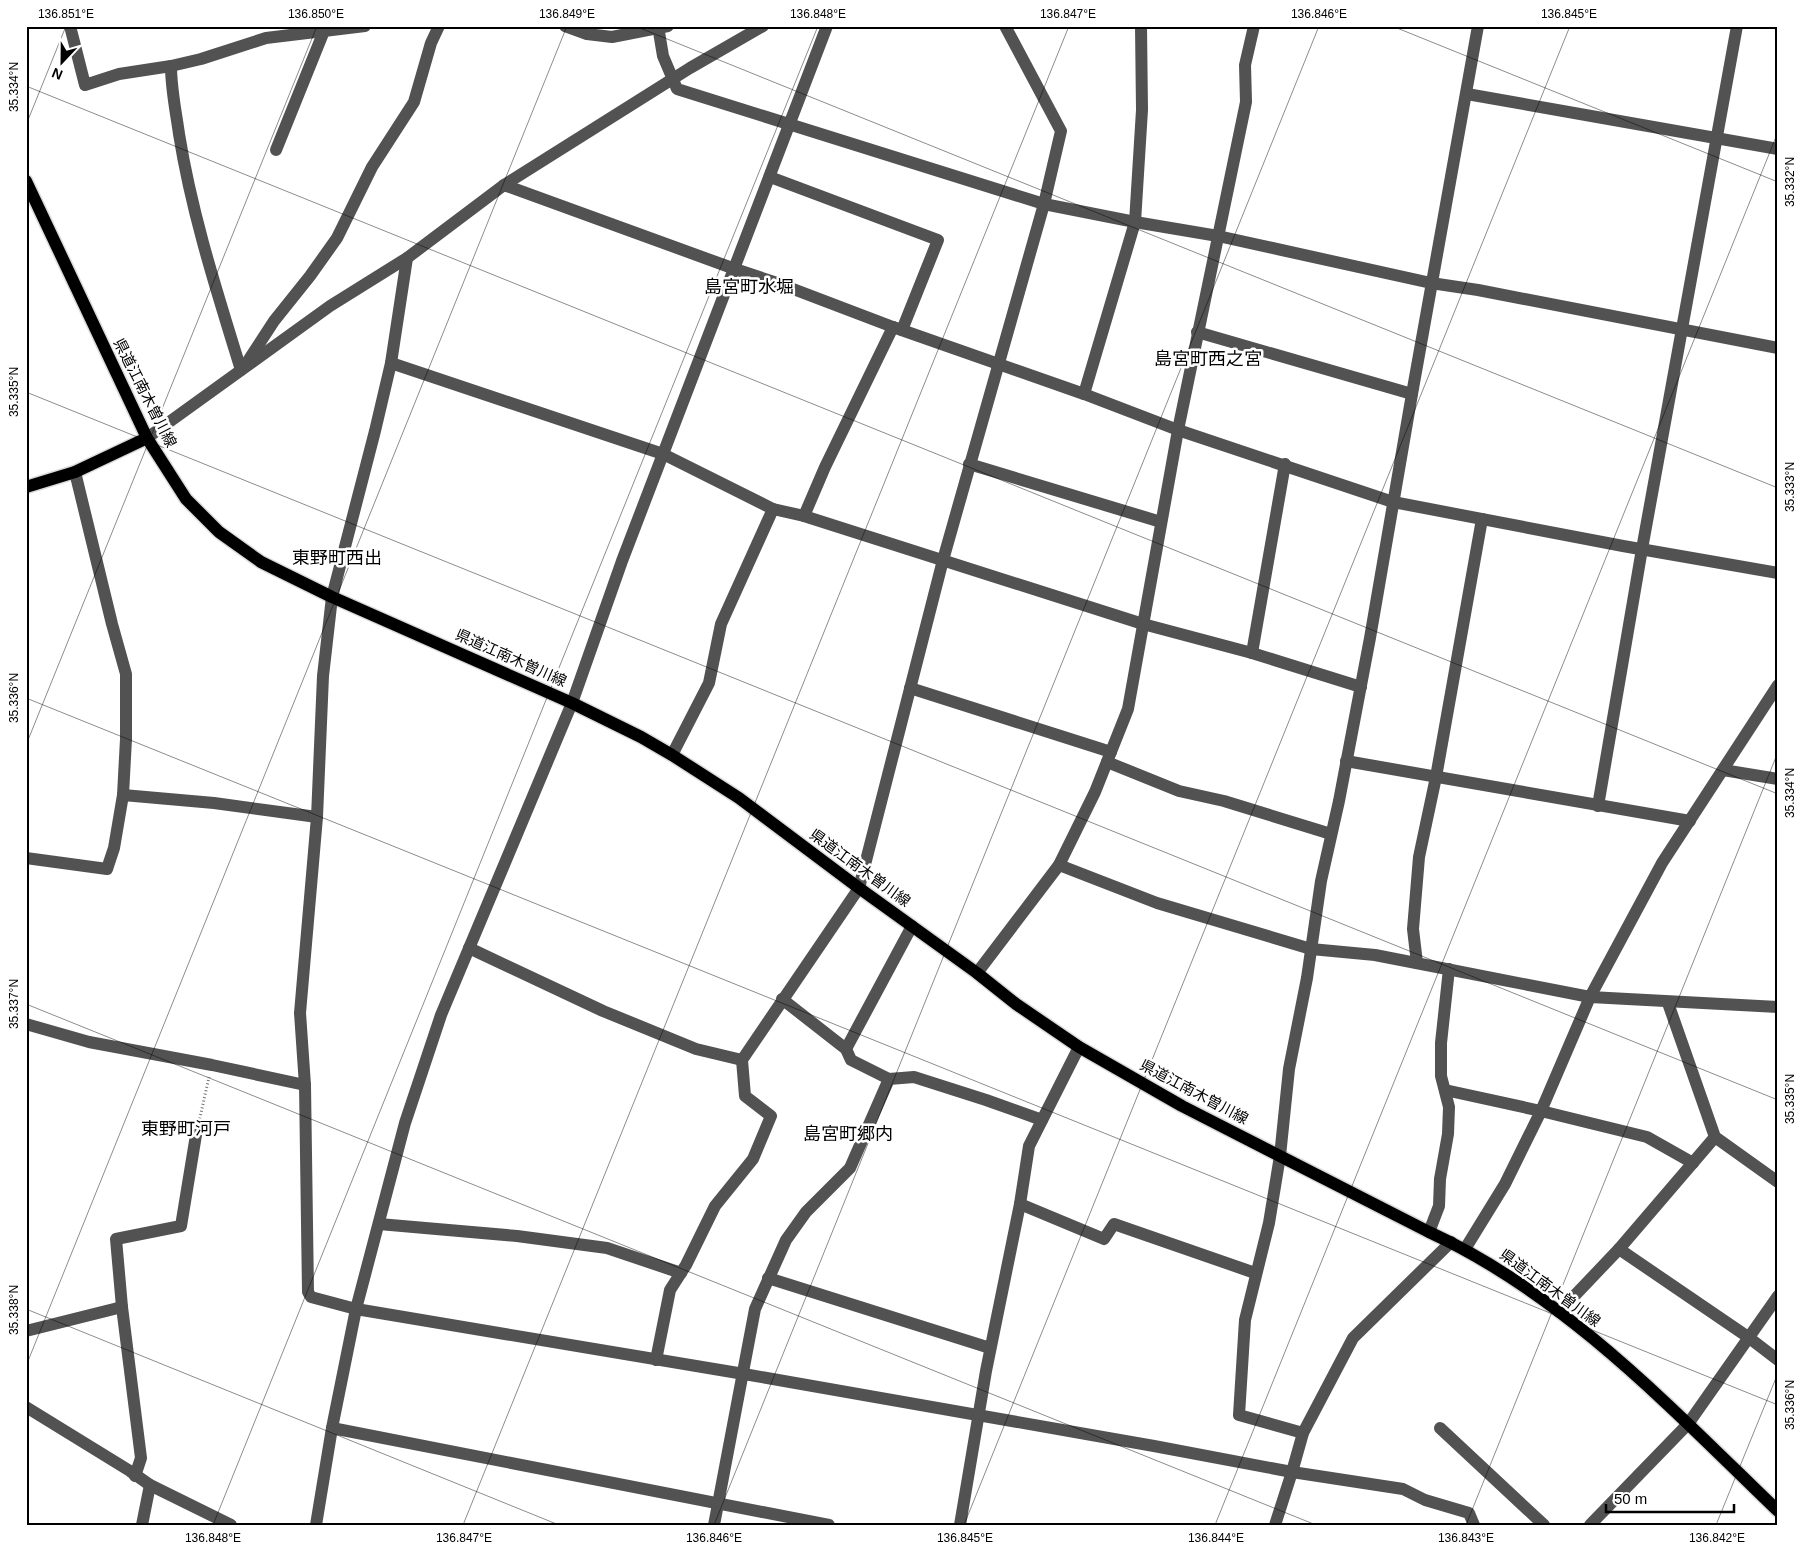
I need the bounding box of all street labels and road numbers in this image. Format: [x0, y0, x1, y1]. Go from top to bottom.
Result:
street label: 県道江南木曽川線 [111, 335, 180, 450]
street label: 県道江南木曽川線 [453, 625, 569, 690]
street label: 県道江南木曽川線 [807, 825, 914, 910]
street label: 県道江南木曽川線 [1137, 1056, 1251, 1127]
street label: 県道江南木曽川線 [1497, 1245, 1604, 1330]

